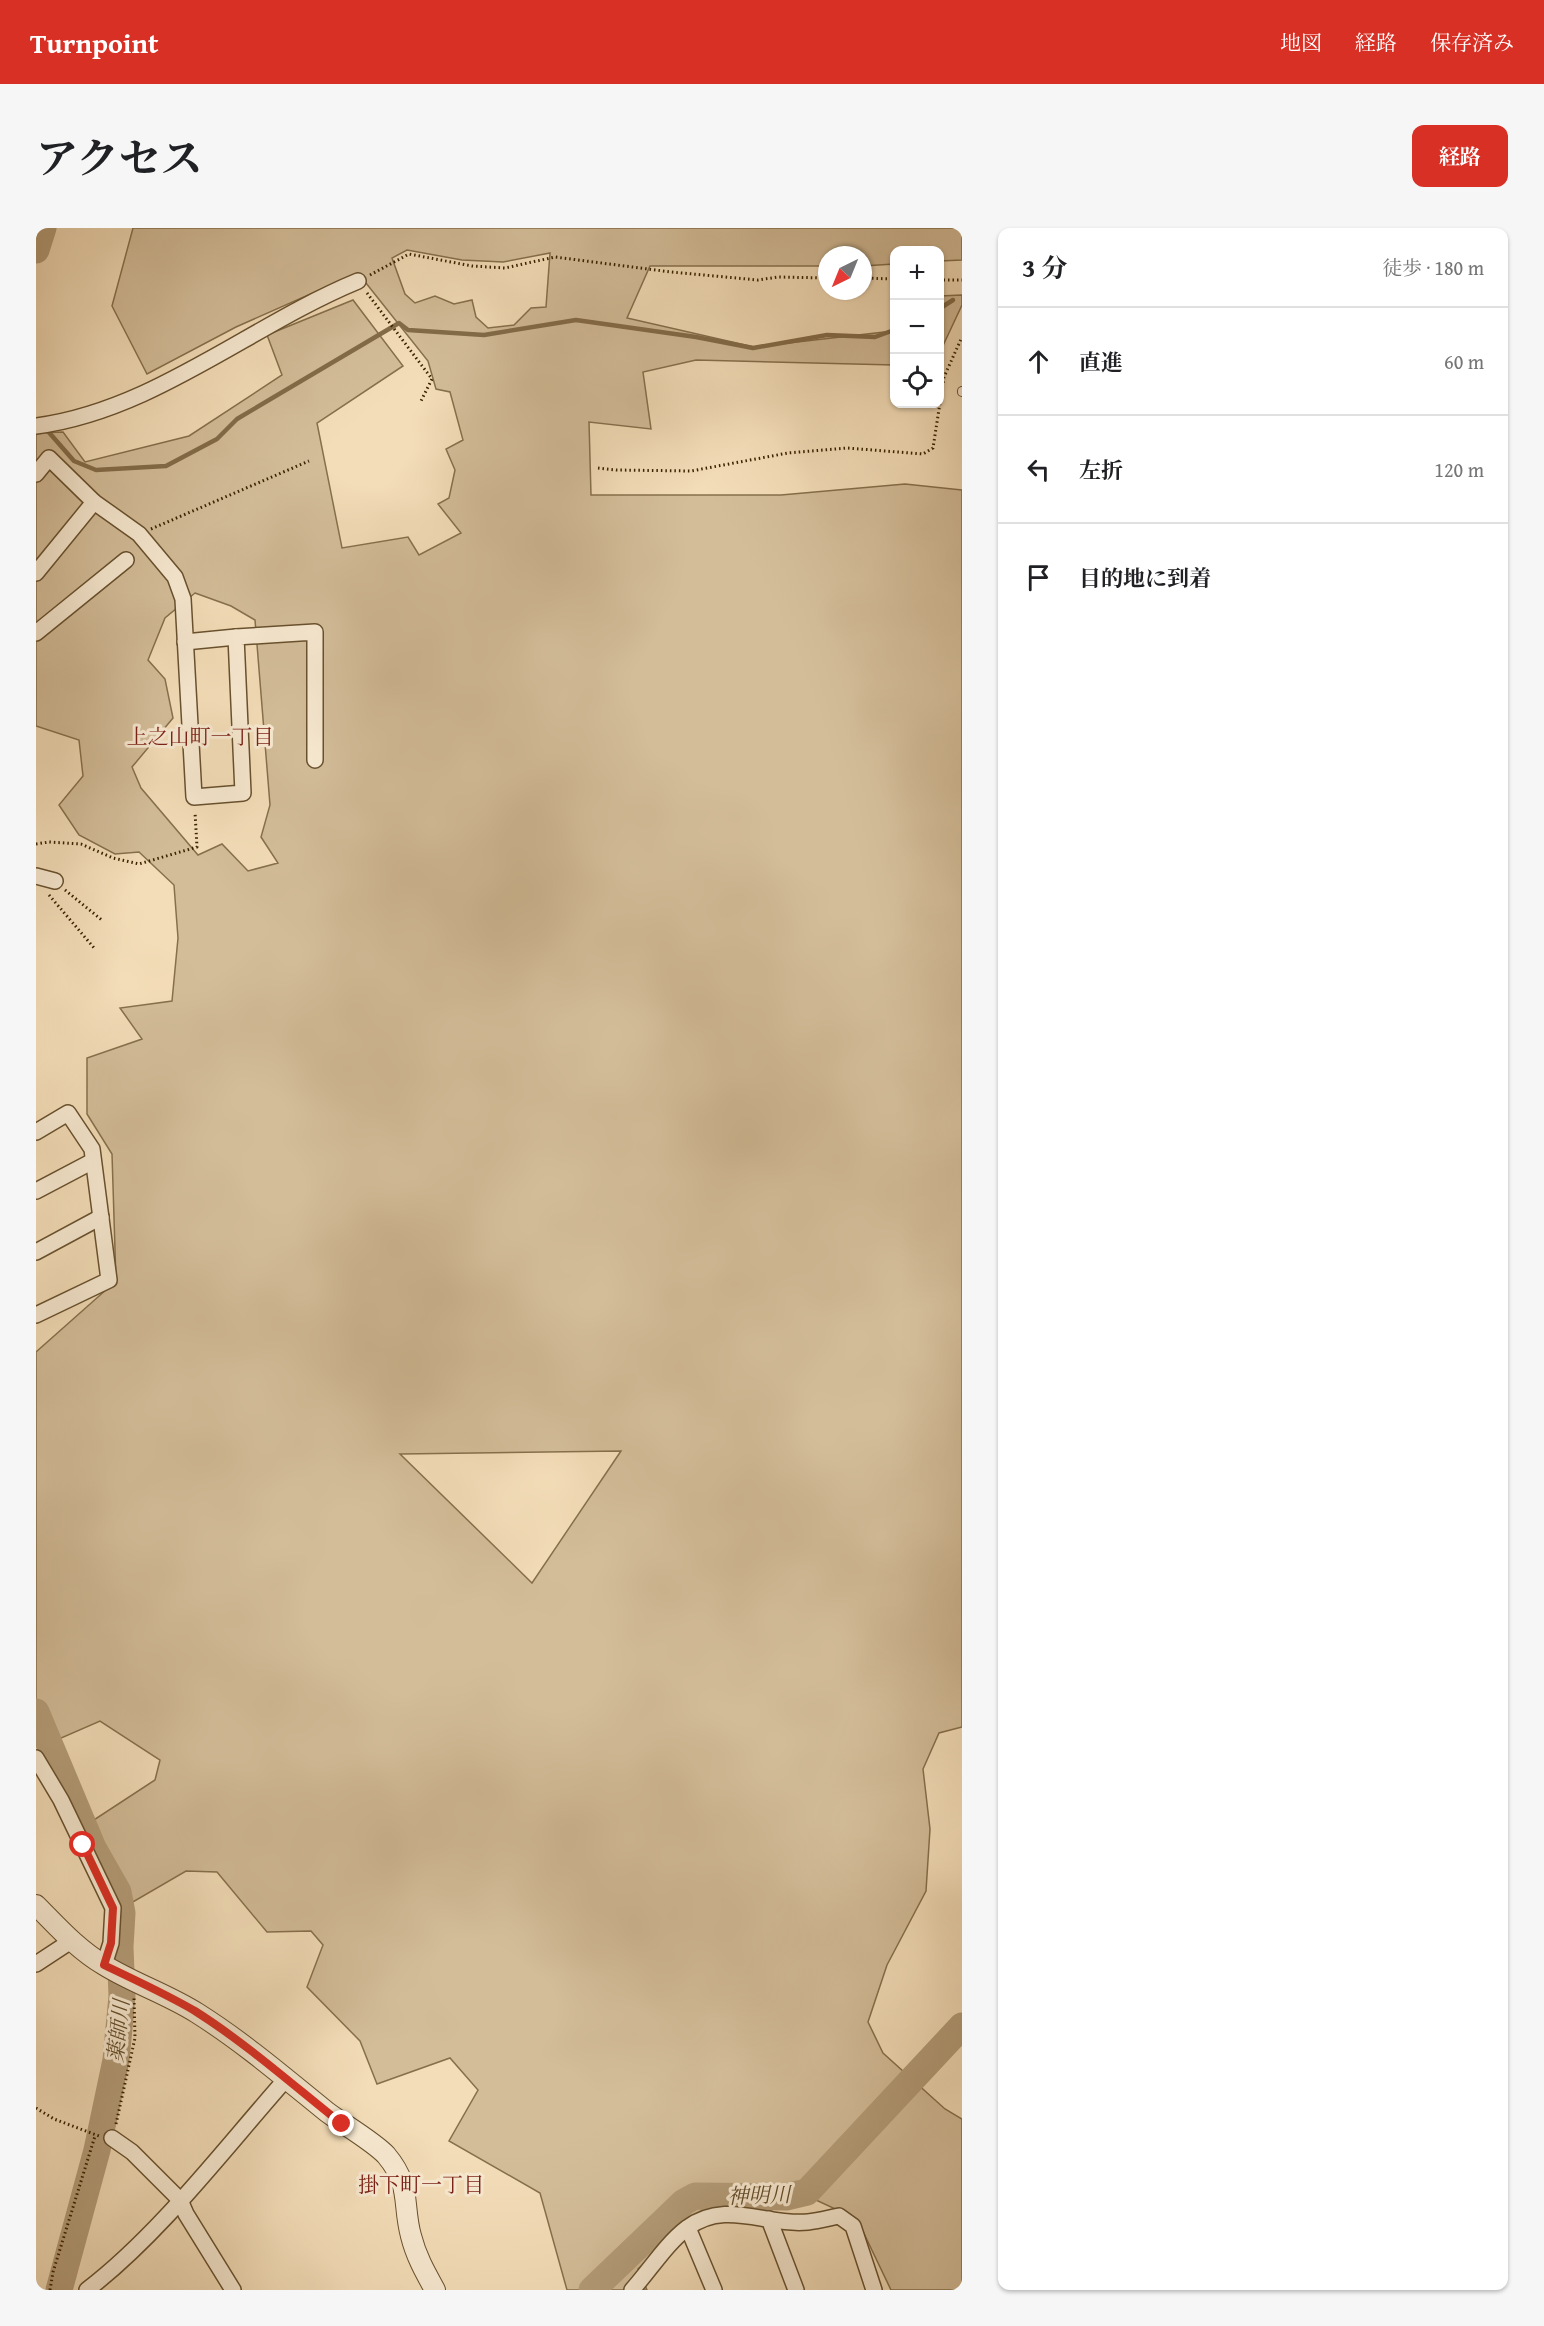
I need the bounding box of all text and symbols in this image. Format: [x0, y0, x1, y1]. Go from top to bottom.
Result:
text: Turnpoint [30, 22, 159, 63]
text: 地図 [1280, 27, 1322, 58]
text: 経路 [1355, 27, 1397, 58]
text: 保存済み [1430, 27, 1514, 58]
button: 経路 [1412, 125, 1508, 187]
text: アクセス [36, 127, 203, 188]
north arrow [818, 246, 872, 300]
map controls [890, 246, 944, 408]
button: + [890, 246, 944, 300]
text: 3 分 [1022, 248, 1067, 287]
text: 徒歩 · 180 m [1382, 253, 1484, 282]
button: − [890, 300, 944, 354]
icon: ahead [1022, 345, 1055, 378]
text: 直進 [1079, 346, 1123, 378]
text: 60 m [1444, 347, 1484, 376]
button: locate [890, 354, 944, 408]
icon: left [1022, 453, 1055, 486]
text: 左折 [1079, 454, 1123, 486]
text: 120 m [1434, 455, 1484, 484]
icon: arrive [1022, 561, 1055, 594]
text: 目的地に到着 [1079, 562, 1211, 594]
district label: 上之山町一丁目 [127, 721, 274, 752]
route start [69, 1831, 95, 1857]
water label: 薬師川 [99, 1996, 137, 2064]
route end [328, 2110, 354, 2136]
district label: 掛下町一丁目 [358, 2169, 484, 2200]
water label: 神明川 [727, 2178, 793, 2212]

